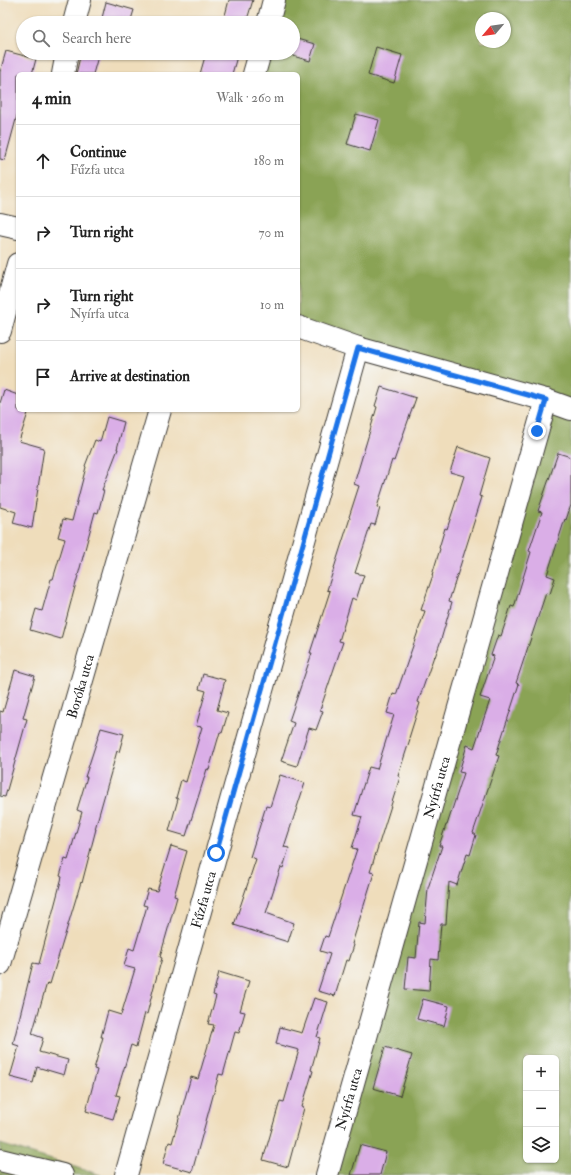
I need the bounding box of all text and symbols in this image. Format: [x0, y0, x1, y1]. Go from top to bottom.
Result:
north arrow [475, 12, 511, 48]
search box [16, 16, 300, 60]
icon: search [30, 27, 52, 49]
text: Search here [62, 29, 131, 48]
text: 4 min [32, 88, 71, 109]
text: Walk · 260 m [216, 90, 284, 106]
text: Continue [70, 143, 126, 162]
icon: ahead [32, 150, 54, 172]
text: 180 m [254, 153, 284, 169]
text: Fűzfa utca [70, 162, 125, 178]
icon: right [32, 222, 54, 244]
text: Turn right [70, 223, 133, 242]
text: 70 m [259, 225, 284, 241]
text: Turn right [70, 287, 133, 306]
icon: right [32, 294, 54, 316]
text: 10 m [260, 297, 284, 313]
text: Nyírfa utca [70, 306, 129, 322]
icon: arrive [32, 366, 54, 388]
text: Arrive at destination [70, 367, 190, 386]
route end [528, 422, 546, 440]
street label: Boróka utca [63, 652, 98, 721]
street label: Nyírfa utca [420, 754, 453, 820]
route start [207, 844, 225, 862]
street label: Fűzfa utca [187, 869, 219, 930]
map controls [523, 1055, 559, 1163]
button: + [523, 1055, 559, 1091]
street label: Nyírfa utca [332, 1066, 365, 1132]
button: − [523, 1091, 559, 1127]
button: layers [523, 1127, 559, 1163]

